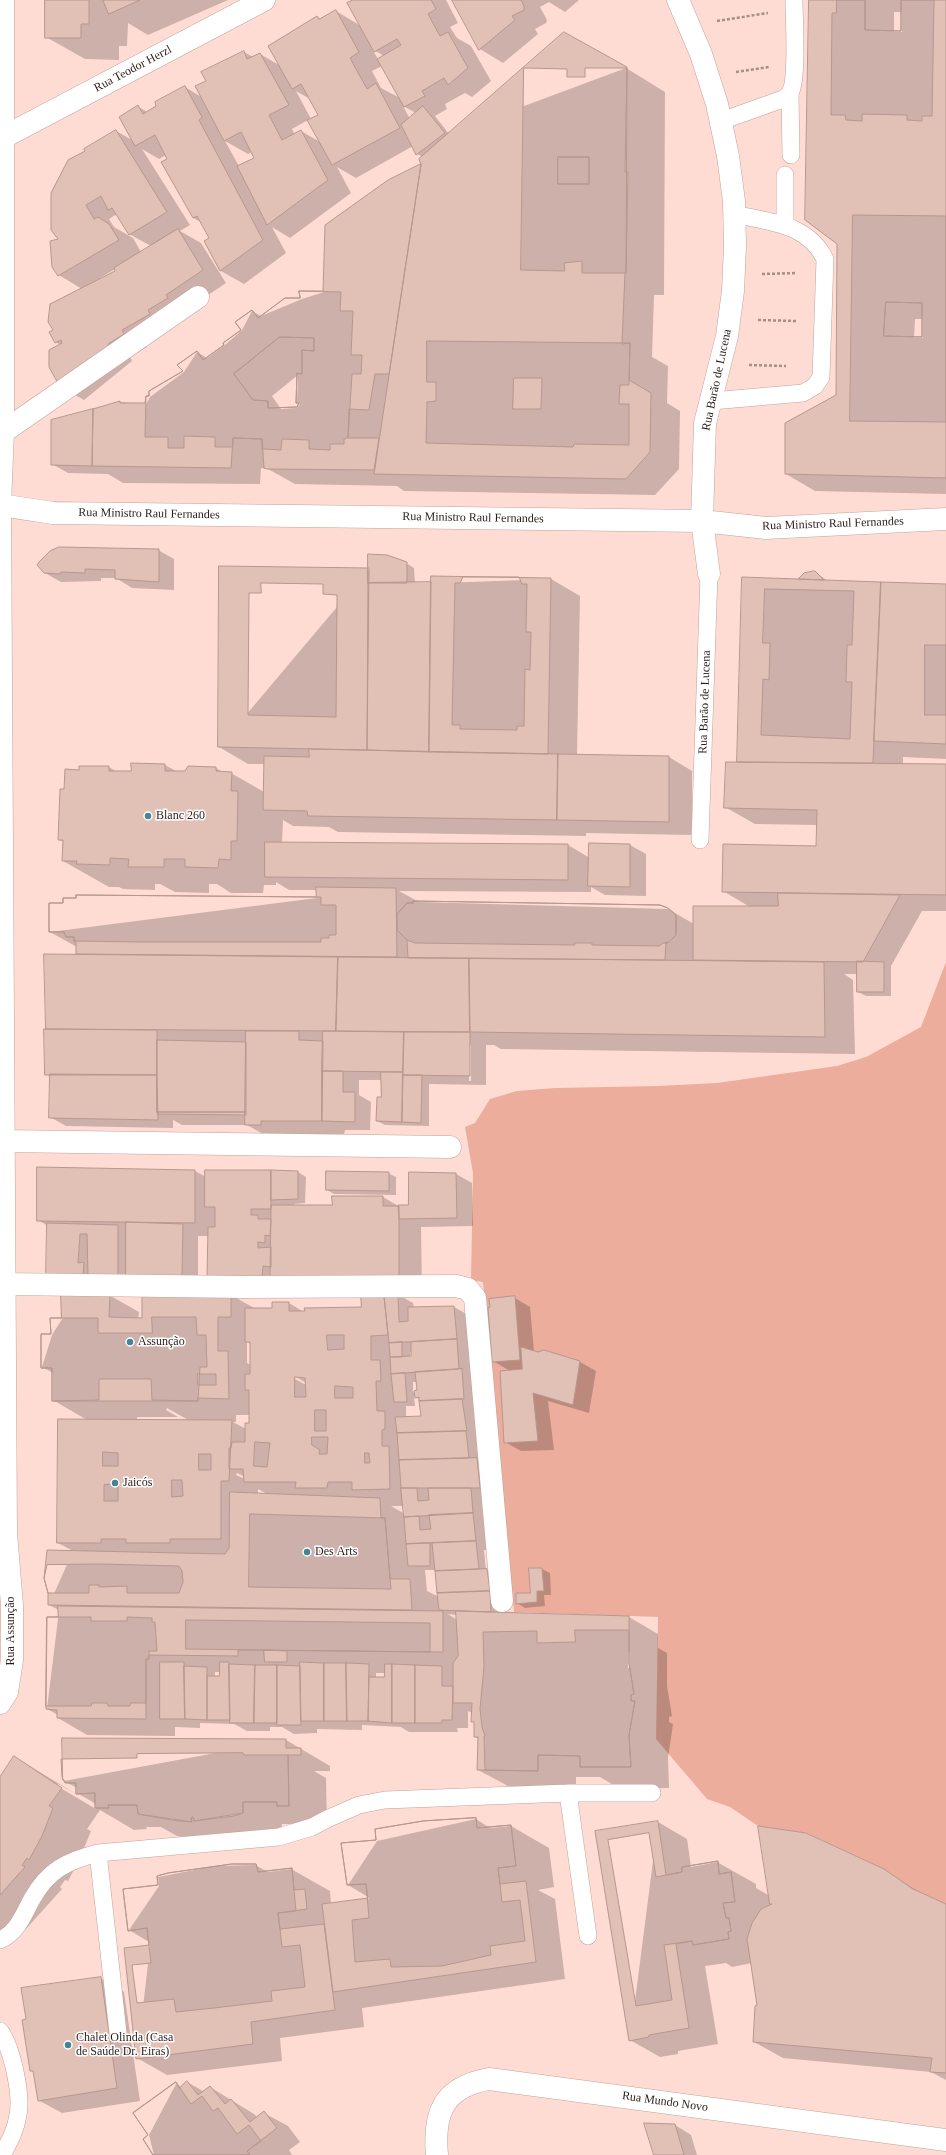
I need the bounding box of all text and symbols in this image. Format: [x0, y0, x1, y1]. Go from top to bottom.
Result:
street label: Rua Teodor Herzl [92, 43, 174, 95]
street label: Rua Barão de Lucena [699, 328, 735, 432]
street label: Rua Ministro Raul Fernandes [78, 506, 220, 522]
street label: Rua Ministro Raul Fernandes [402, 510, 544, 526]
street label: Rua Ministro Raul Fernandes [762, 514, 904, 534]
street label: Rua Barão de Lucena [696, 650, 714, 754]
place label: Blanc 260 [156, 809, 205, 823]
marker: Blanc 260 [143, 811, 153, 821]
place label: Assunção [138, 1335, 185, 1349]
marker: Assunção [125, 1337, 135, 1347]
place label: Jaicós [123, 1476, 152, 1490]
marker: Jaicós [110, 1478, 120, 1488]
place label: Des Arts [315, 1545, 357, 1559]
marker: Des Arts [302, 1547, 312, 1557]
street label: Rua Assunção [4, 1597, 18, 1665]
place label: Chalet Olinda (Casa de Saúde Dr. Eiras) [76, 2031, 173, 2059]
marker: Chalet Olinda (Casa de Saúde Dr. Eiras) [63, 2040, 73, 2050]
street label: Rua Mundo Novo [621, 2089, 709, 2115]

